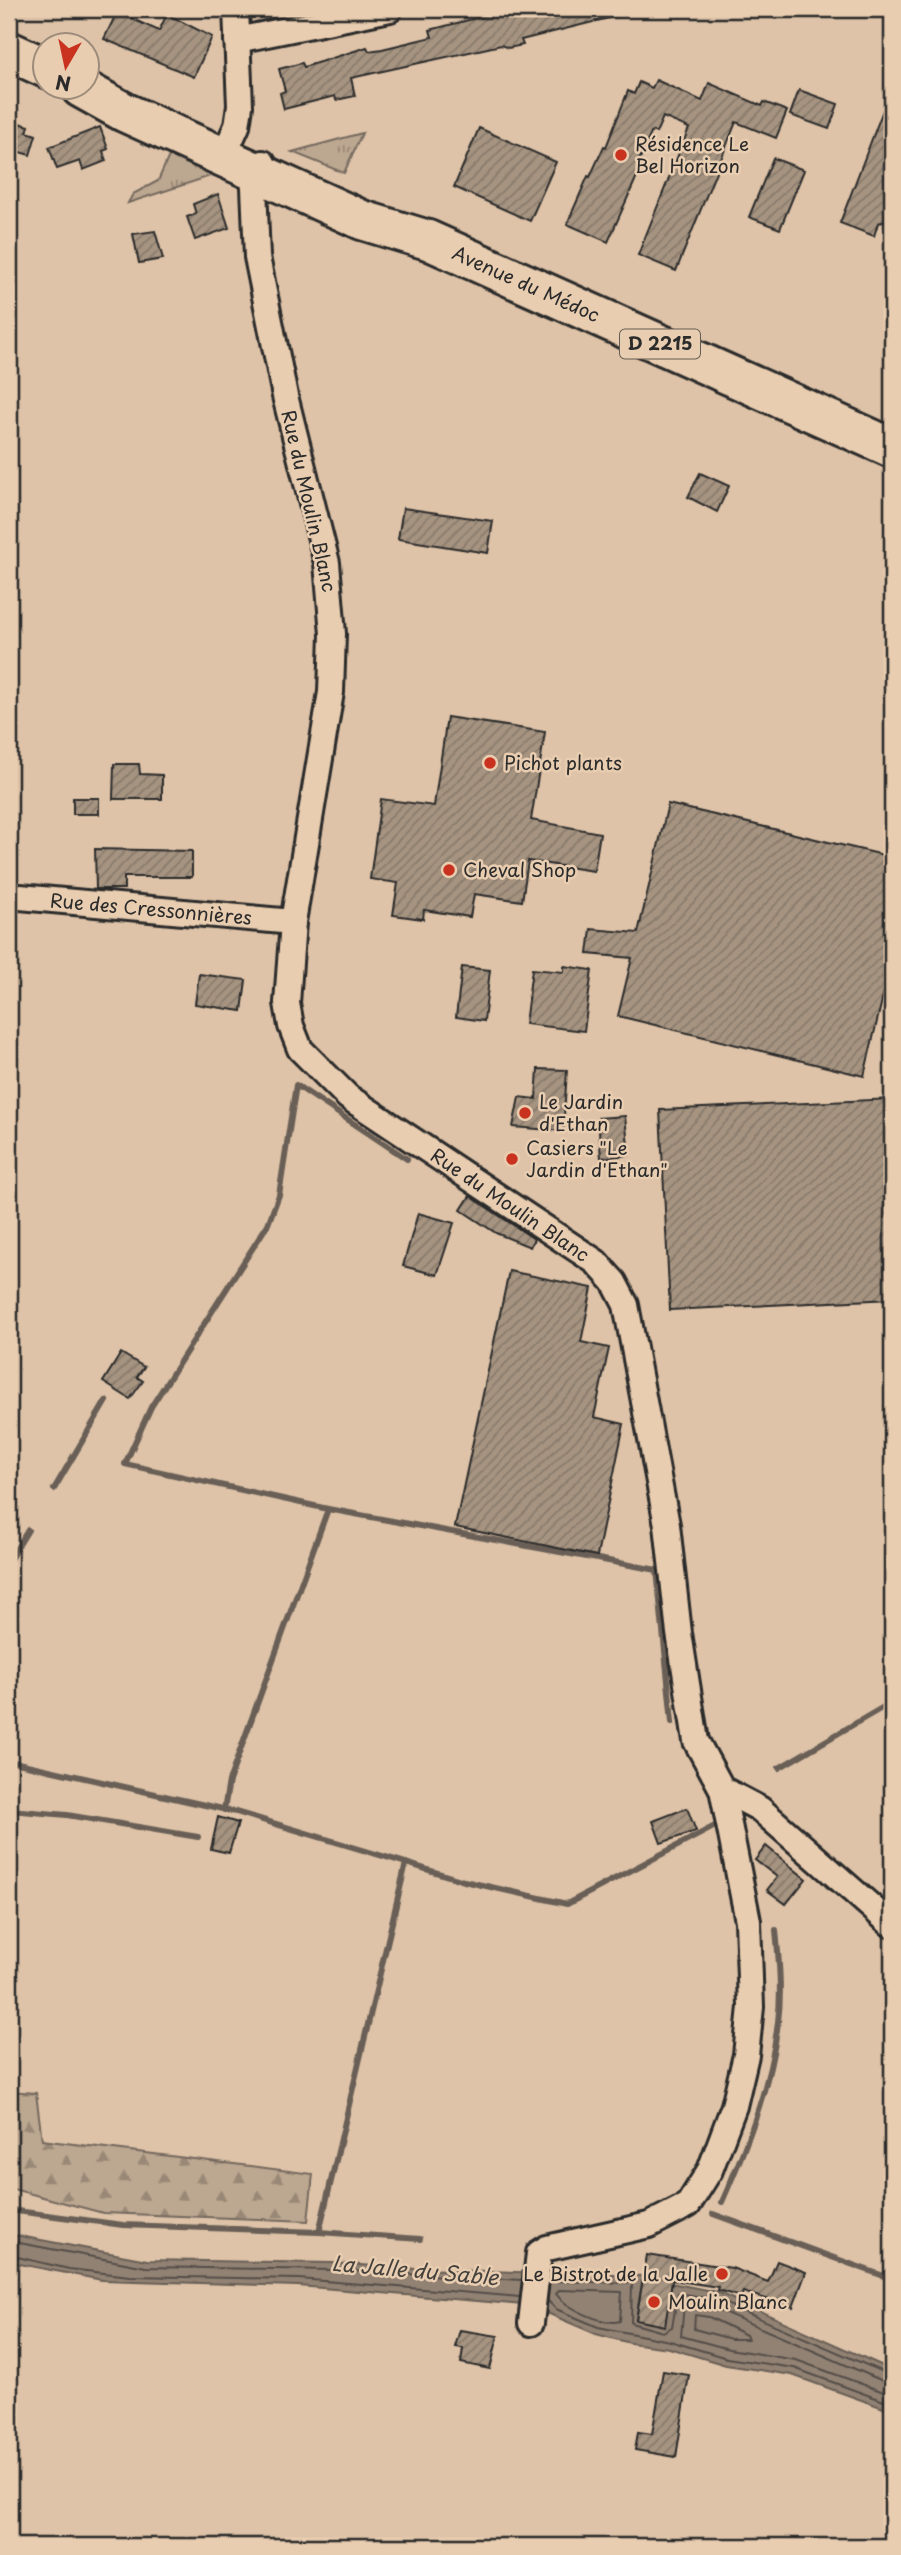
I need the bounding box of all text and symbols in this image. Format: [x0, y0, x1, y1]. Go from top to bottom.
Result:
north arrow [32, 32, 102, 102]
text: N [54, 69, 73, 99]
place label: Résidence Le Bel Horizon [635, 129, 749, 179]
marker: Résidence Le Bel Horizon [613, 147, 629, 163]
street label: Avenue du Médoc [448, 238, 605, 328]
road number: D 2215 [620, 330, 700, 358]
street label: Rue du Moulin Blanc [275, 407, 345, 595]
place label: Pichot plants [504, 748, 622, 776]
marker: Pichot plants [482, 755, 498, 771]
place label: Cheval Shop [463, 855, 576, 883]
marker: Cheval Shop [441, 862, 457, 878]
street label: Rue des Cressonnières [49, 885, 253, 931]
place label: Le Jardin d'Ethan [539, 1087, 623, 1137]
marker: Le Jardin d'Ethan [517, 1105, 533, 1121]
place label: Casiers "Le Jardin d'Ethan" [526, 1133, 668, 1183]
street label: Rue du Moulin Blanc [426, 1141, 595, 1268]
marker: Casiers "Le Jardin d'Ethan" [504, 1151, 520, 1167]
water label: La Jalle du Sable [330, 2246, 501, 2292]
place label: Le Bistrot de la Jalle [523, 2259, 708, 2287]
marker: Le Bistrot de la Jalle [714, 2266, 730, 2282]
place label: Moulin Blanc [668, 2287, 787, 2315]
marker: Moulin Blanc [646, 2294, 662, 2310]

